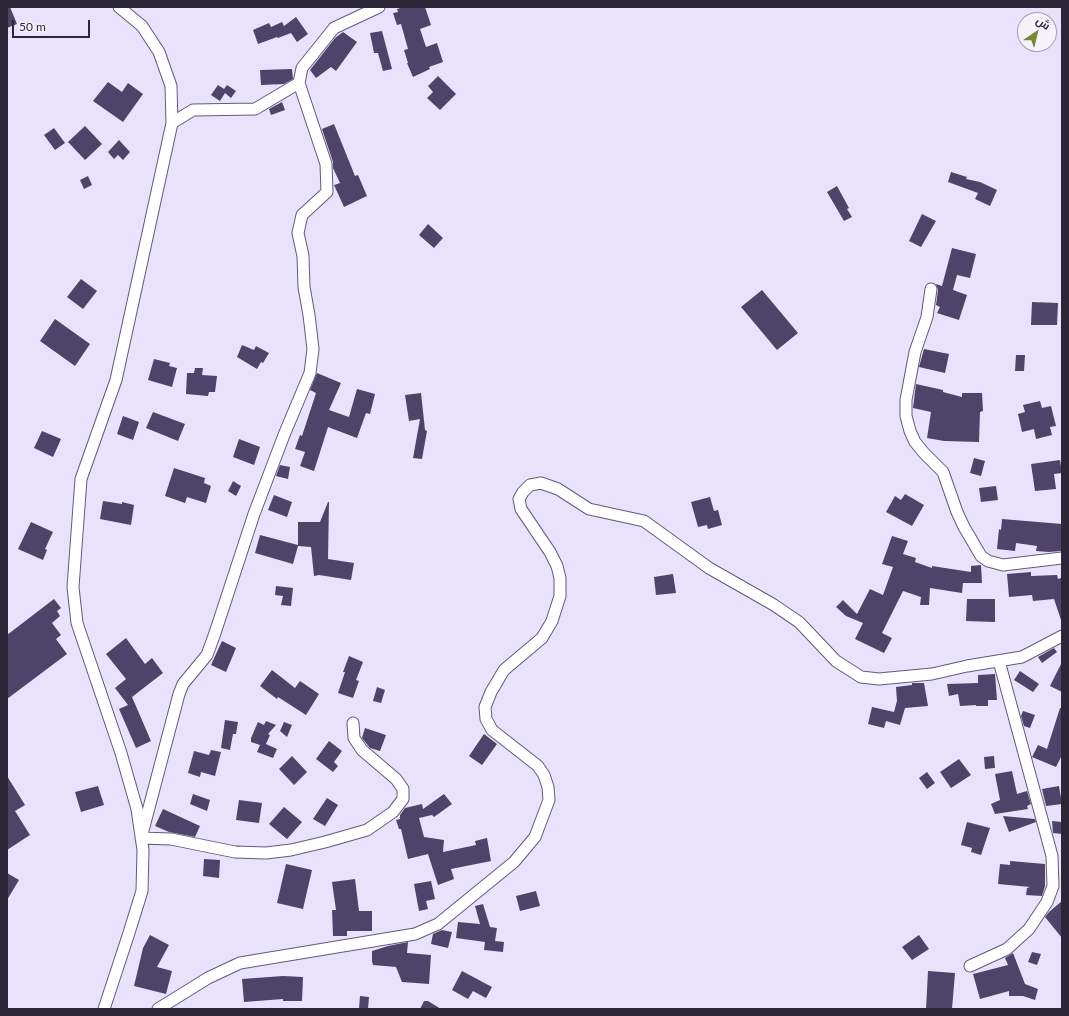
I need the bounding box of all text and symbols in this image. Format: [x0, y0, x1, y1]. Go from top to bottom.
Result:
scale bar [14, 12, 92, 38]
north arrow [1017, 12, 1057, 52]
text: ش [1034, 13, 1053, 32]
text: 50 m [19, 19, 46, 34]

